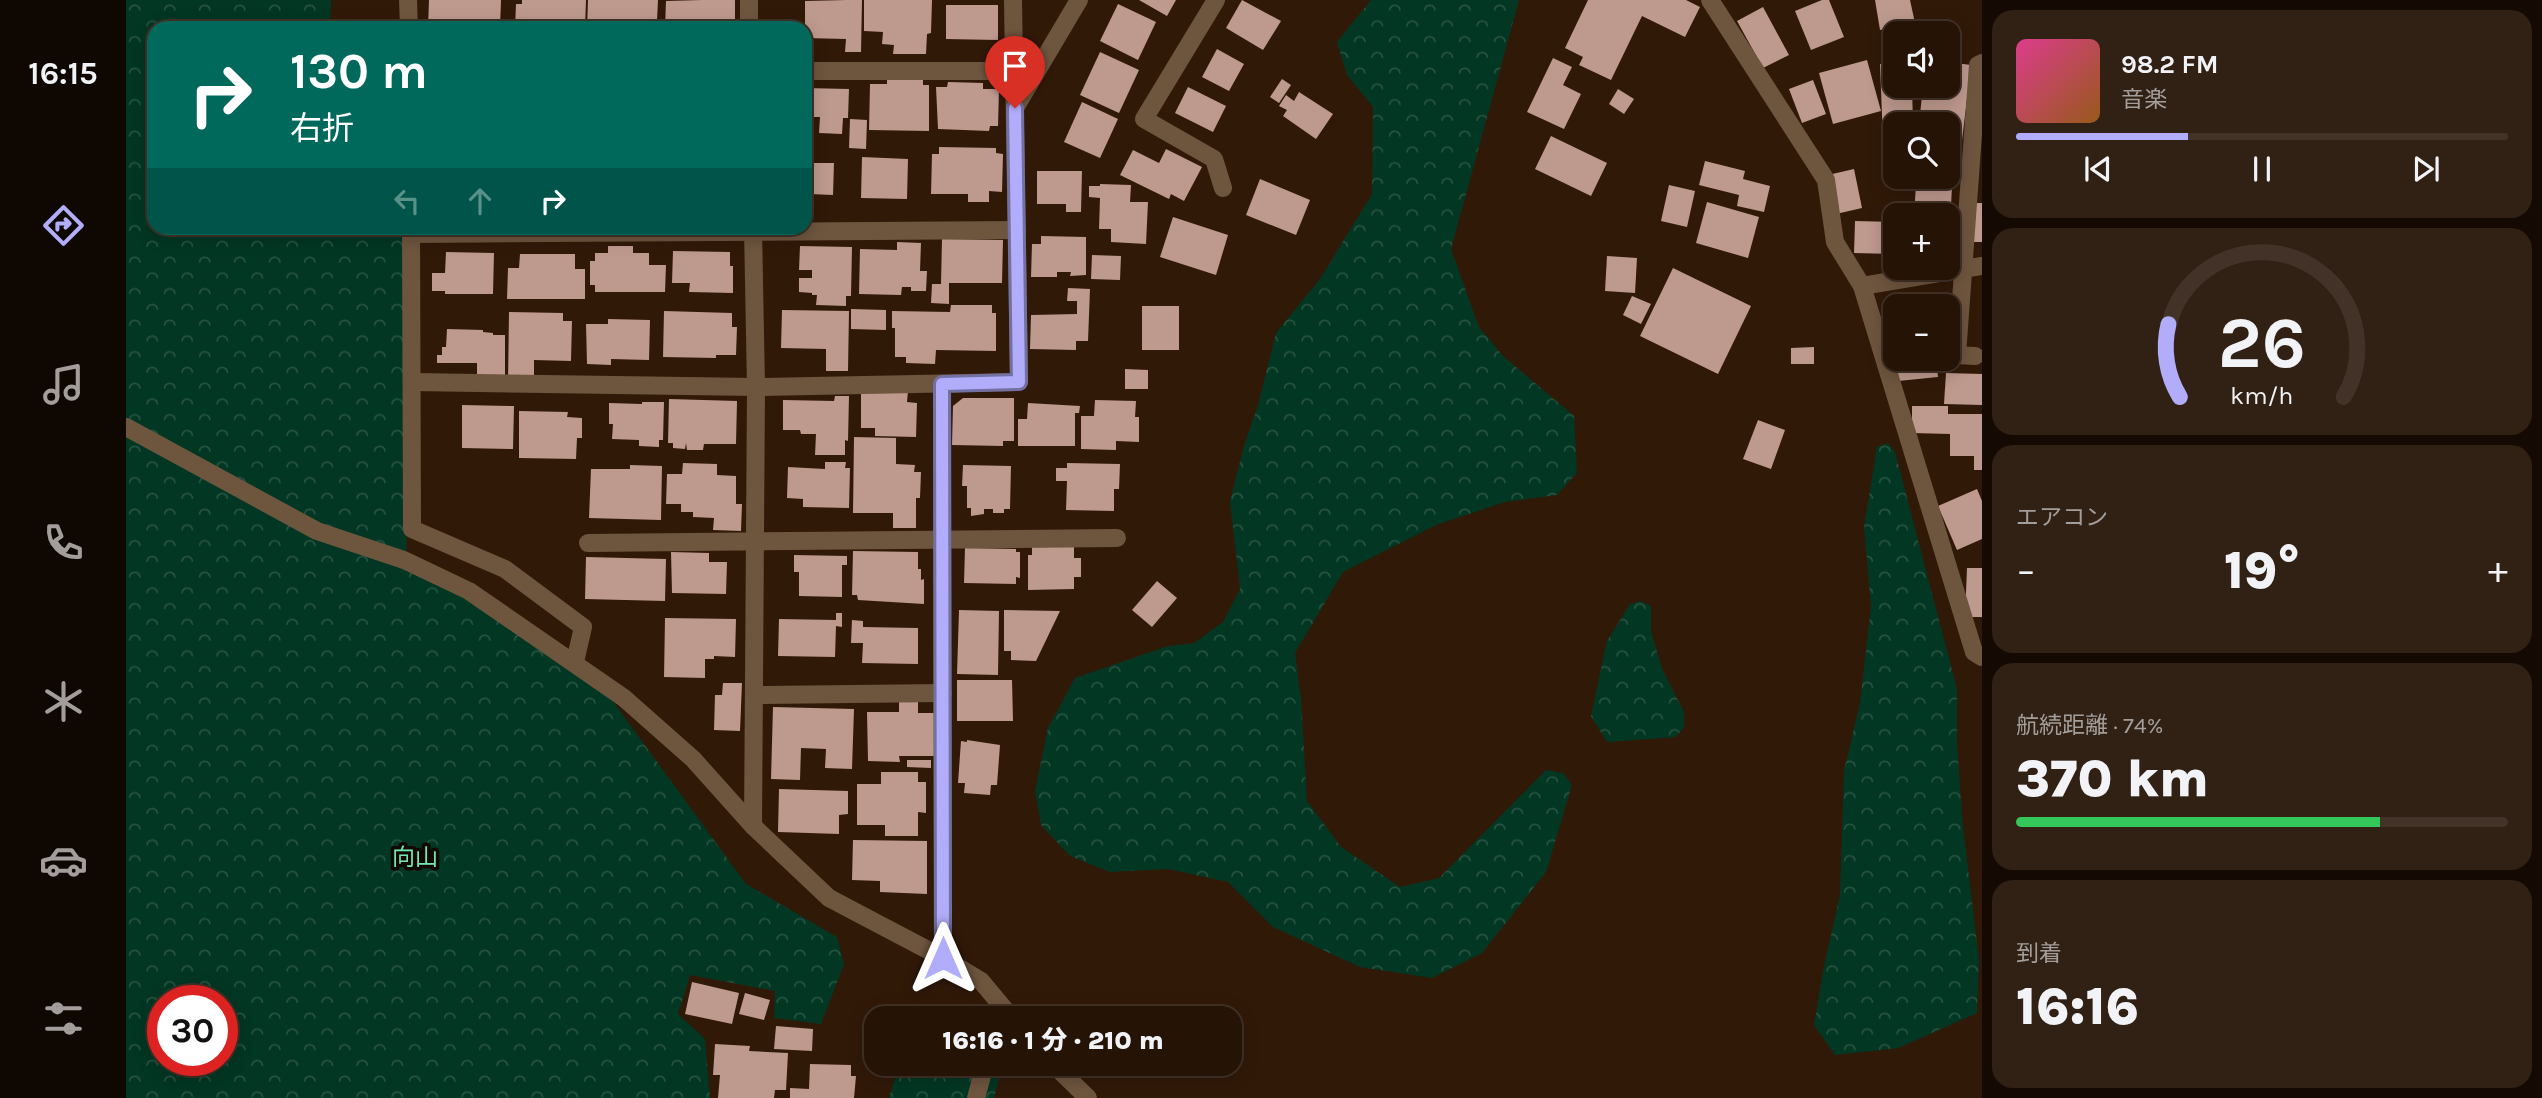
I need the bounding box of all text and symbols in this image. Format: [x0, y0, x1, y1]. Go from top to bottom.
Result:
map controls [1883, 21, 1960, 371]
button: sound [1883, 21, 1960, 98]
pin [985, 36, 1045, 108]
text: 130 m [290, 43, 428, 100]
icon: arrive [996, 47, 1034, 85]
icon: right [175, 49, 266, 140]
text: 98.2 FM [2121, 49, 2219, 80]
text: 16:15 [28, 55, 98, 92]
text: 音楽 [2121, 86, 2167, 113]
text: 右折 [290, 110, 354, 147]
button: search [1883, 112, 1960, 189]
icon: previous [2079, 150, 2117, 188]
icon: pause [2243, 150, 2281, 188]
icon: next [2407, 150, 2445, 188]
icon: left [388, 182, 426, 220]
icon: ahead [461, 182, 499, 220]
icon: right [534, 182, 572, 220]
icon: directions [39, 201, 88, 250]
button: + [1883, 203, 1960, 280]
button: − [1883, 294, 1960, 371]
text: 26 [2218, 301, 2306, 386]
icon: music [39, 360, 88, 409]
text: km/h [2230, 381, 2294, 410]
text: エアコン [2016, 504, 2108, 531]
icon: phone [39, 518, 88, 567]
text: 19° [2224, 540, 2300, 601]
text: − [2016, 548, 2036, 593]
text: + [2488, 548, 2508, 593]
icon: climate [39, 677, 88, 726]
text: 航続距離 · 74% [2016, 712, 2163, 739]
text: 370 km [2016, 748, 2209, 809]
icon: car [39, 836, 88, 885]
park label: 向山 [392, 844, 438, 871]
position arrow [906, 921, 980, 995]
text: 到着 [2016, 940, 2062, 967]
text: 16:16 [2016, 976, 2139, 1037]
speed limit sign: 30 [147, 985, 238, 1076]
icon: filters [39, 994, 88, 1043]
text: 16:16 · 1 分 · 210 m [942, 1025, 1164, 1056]

